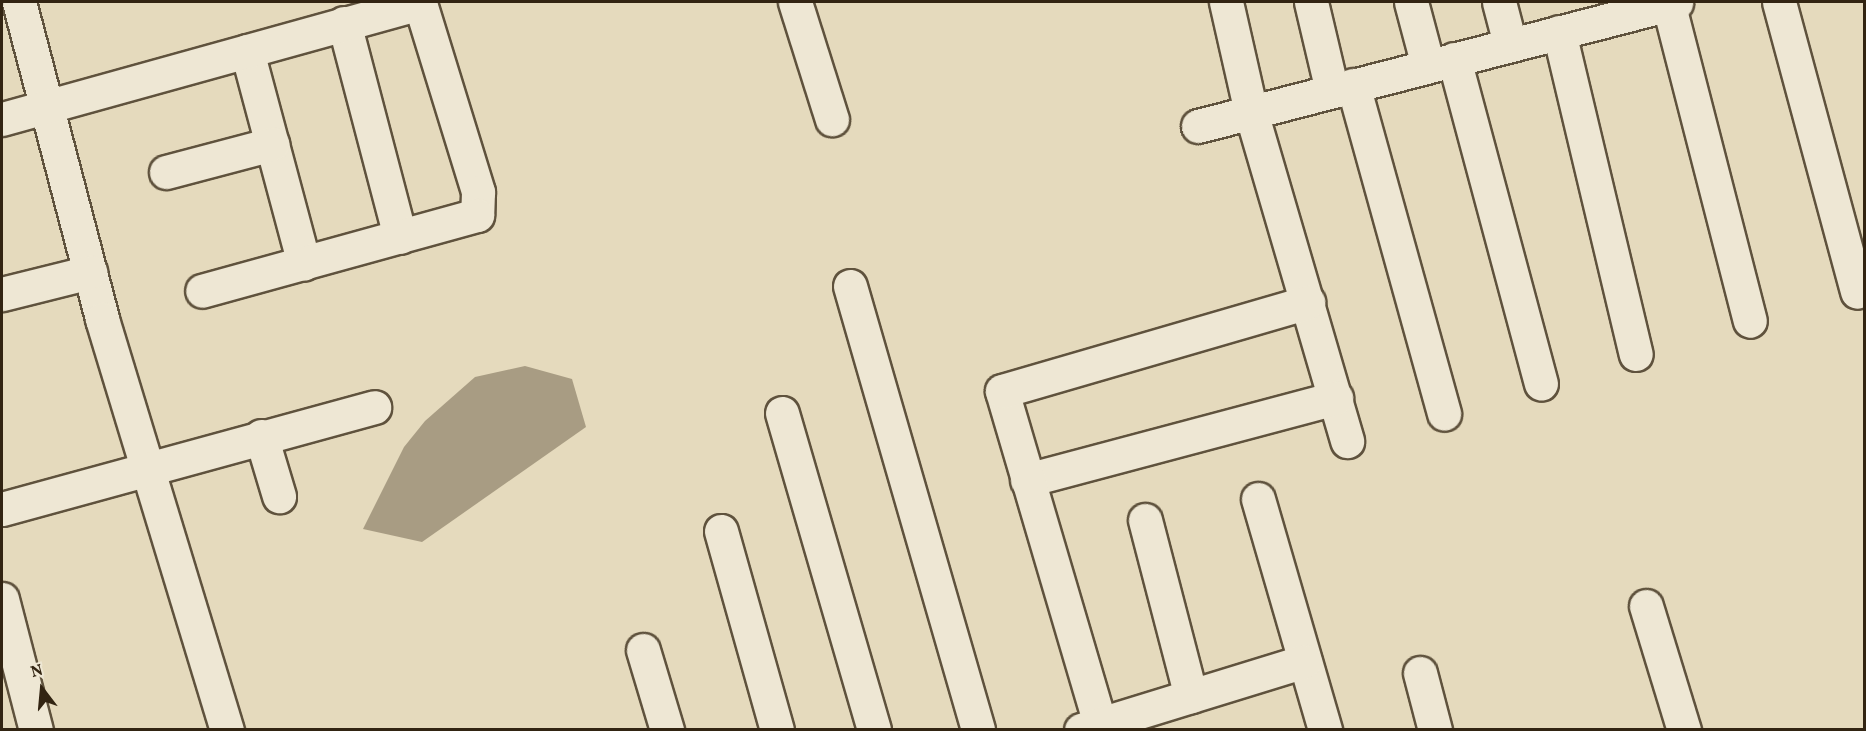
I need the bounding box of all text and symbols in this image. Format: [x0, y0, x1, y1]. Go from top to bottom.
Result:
north arrow [12, 659, 72, 719]
text: N [28, 660, 46, 684]

